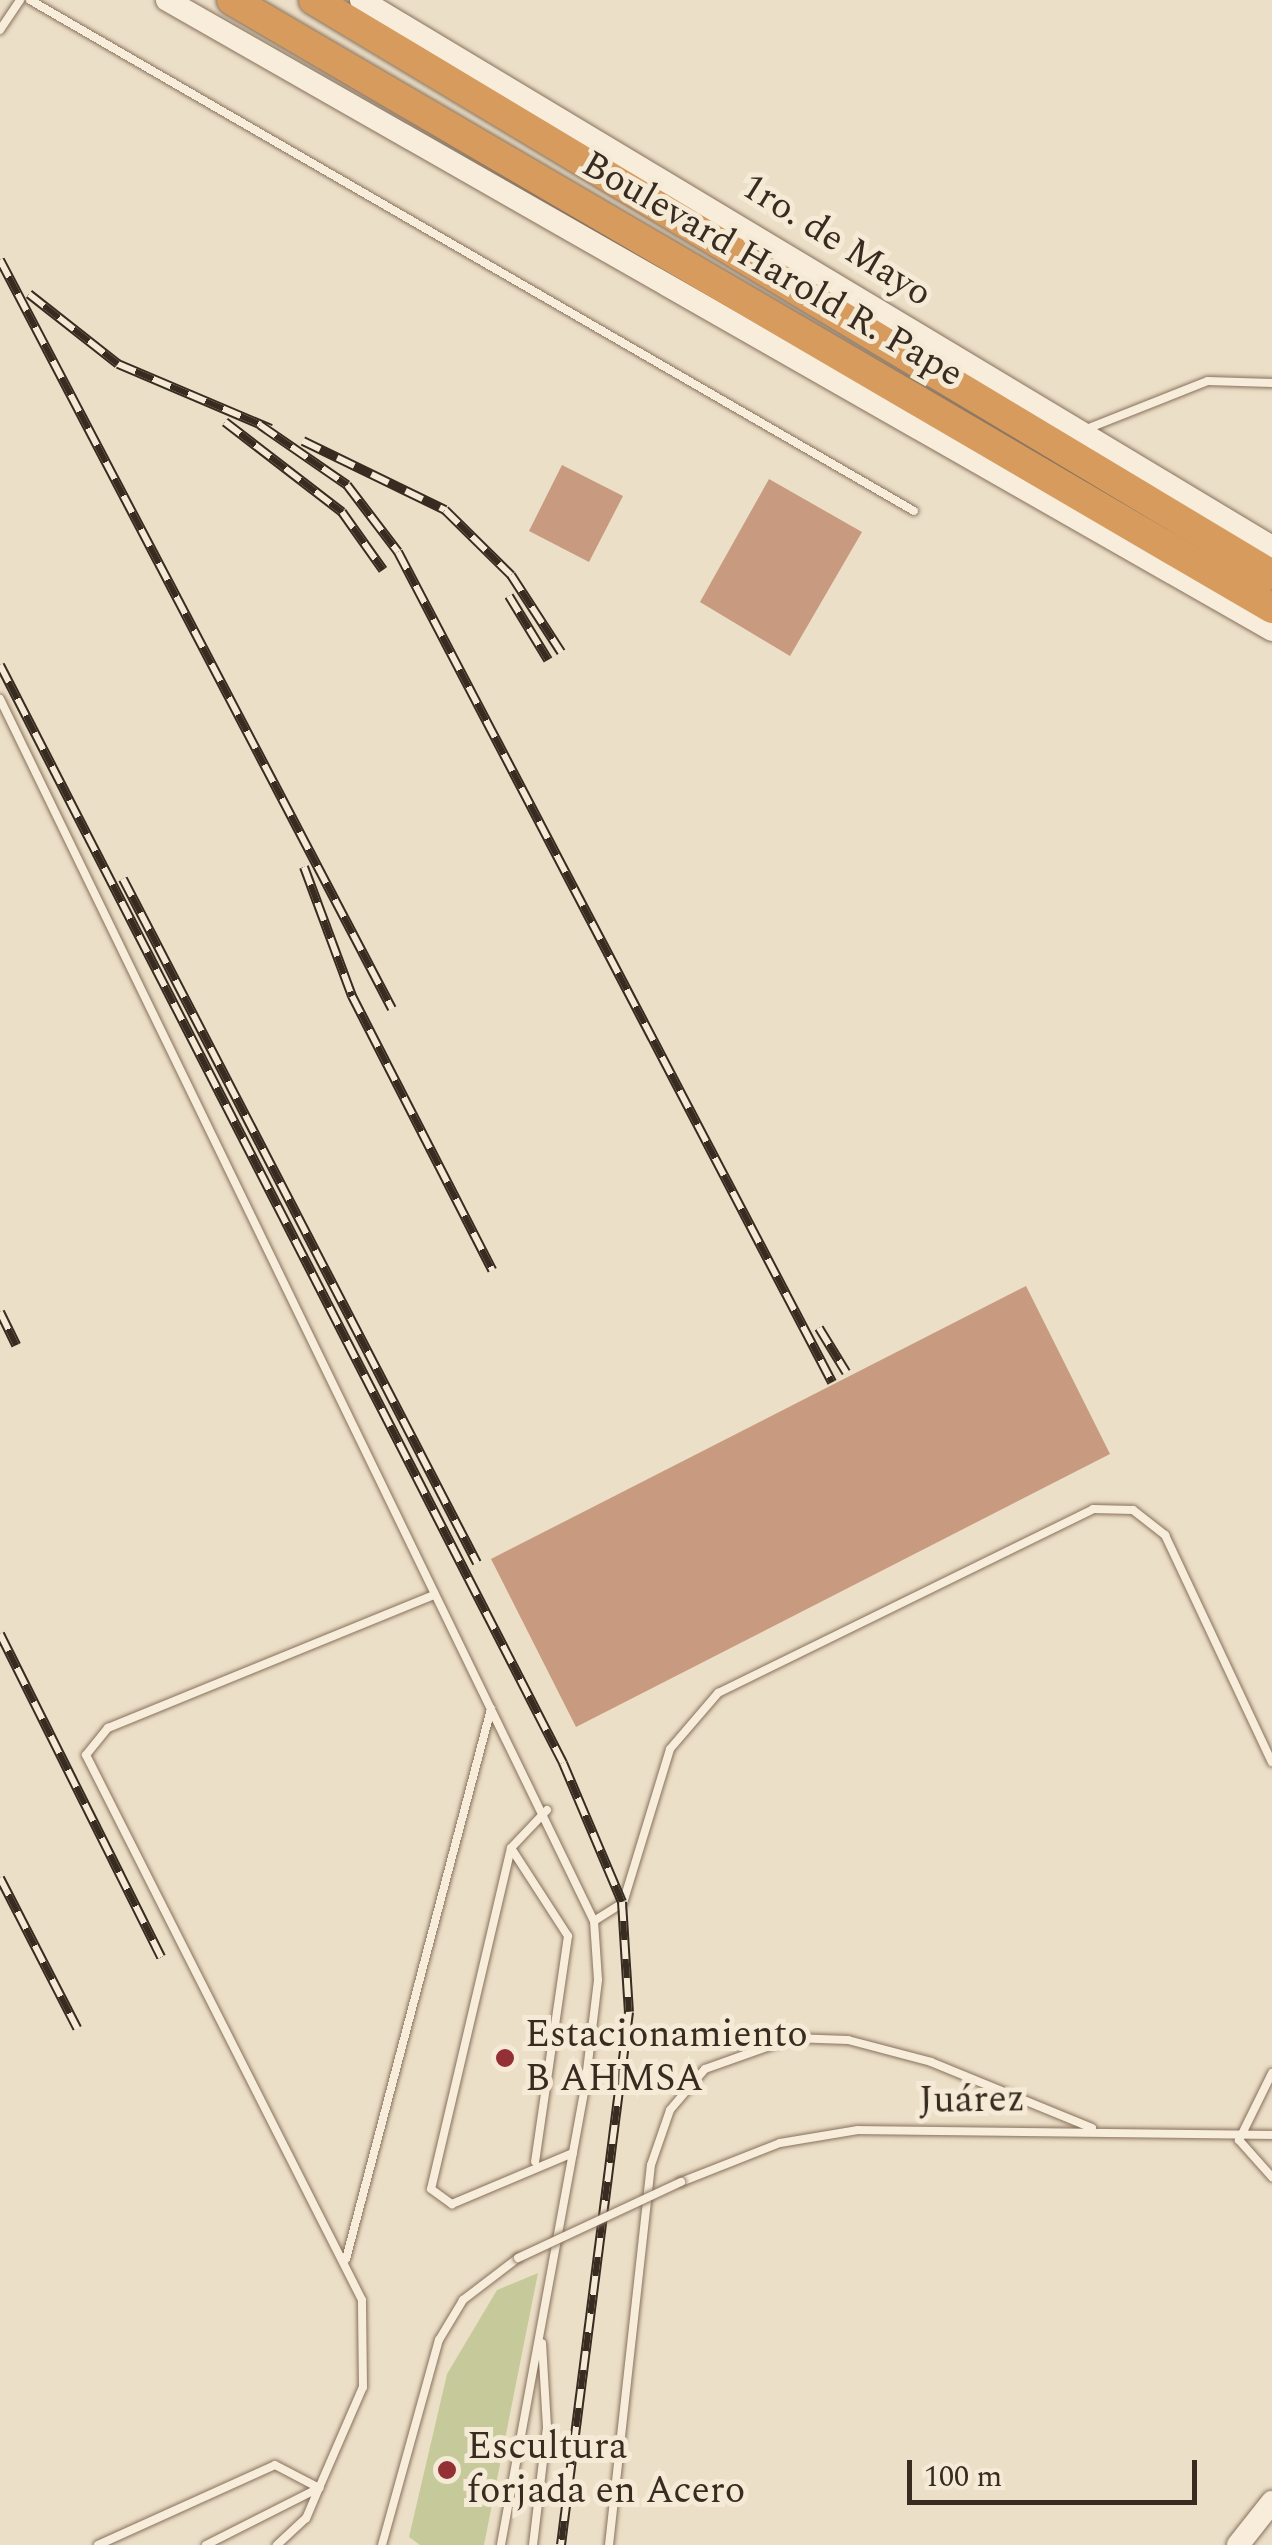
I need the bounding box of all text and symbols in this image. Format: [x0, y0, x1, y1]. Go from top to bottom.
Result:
street label: Boulevard Harold R. Pape [573, 142, 971, 398]
street label: 1ro. de Mayo [732, 164, 940, 318]
place label: Estacionamiento B AHMSA [525, 2013, 808, 2102]
marker: Estacionamiento B AHMSA [494, 2047, 516, 2069]
street label: Juárez [919, 2077, 1025, 2125]
place label: Escultura forjada en Acero [467, 2425, 745, 2514]
scale bar [912, 2440, 1202, 2502]
text: 100 m [924, 2454, 1002, 2500]
marker: Escultura forjada en Acero [436, 2459, 458, 2481]

